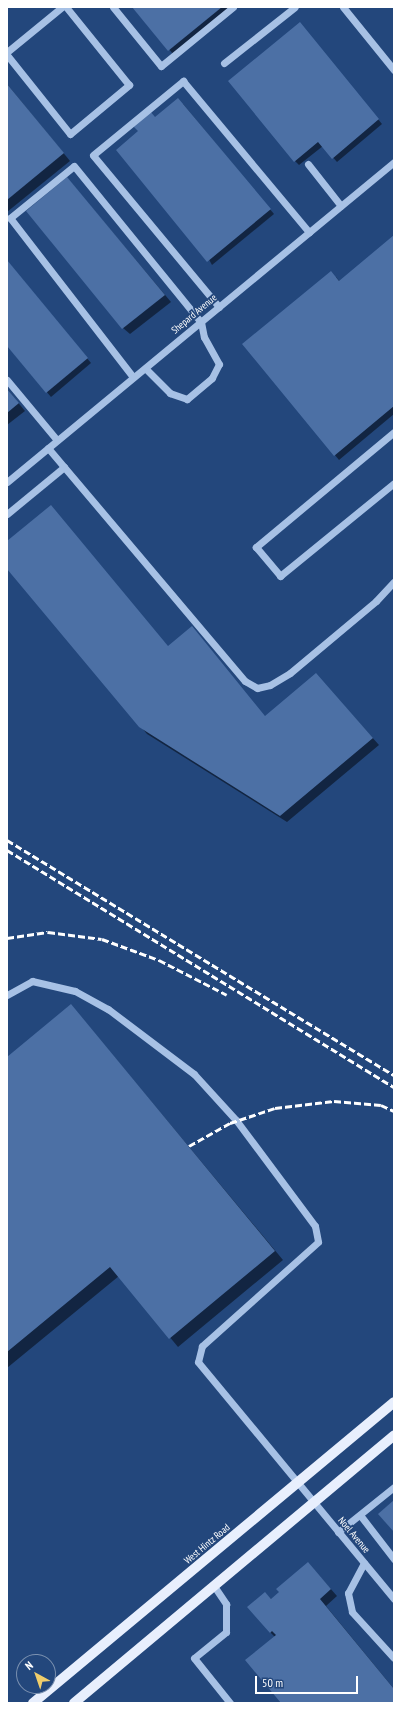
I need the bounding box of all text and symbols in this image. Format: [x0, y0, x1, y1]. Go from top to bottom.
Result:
street label: Shepard Avenue [169, 292, 219, 336]
street label: Noel Avenue [335, 1514, 373, 1556]
street label: West Hintz Road [182, 1521, 232, 1567]
north arrow [16, 1654, 56, 1694]
text: N [22, 1658, 36, 1673]
scale bar [257, 1668, 360, 1694]
text: 50 m [262, 1675, 283, 1690]

